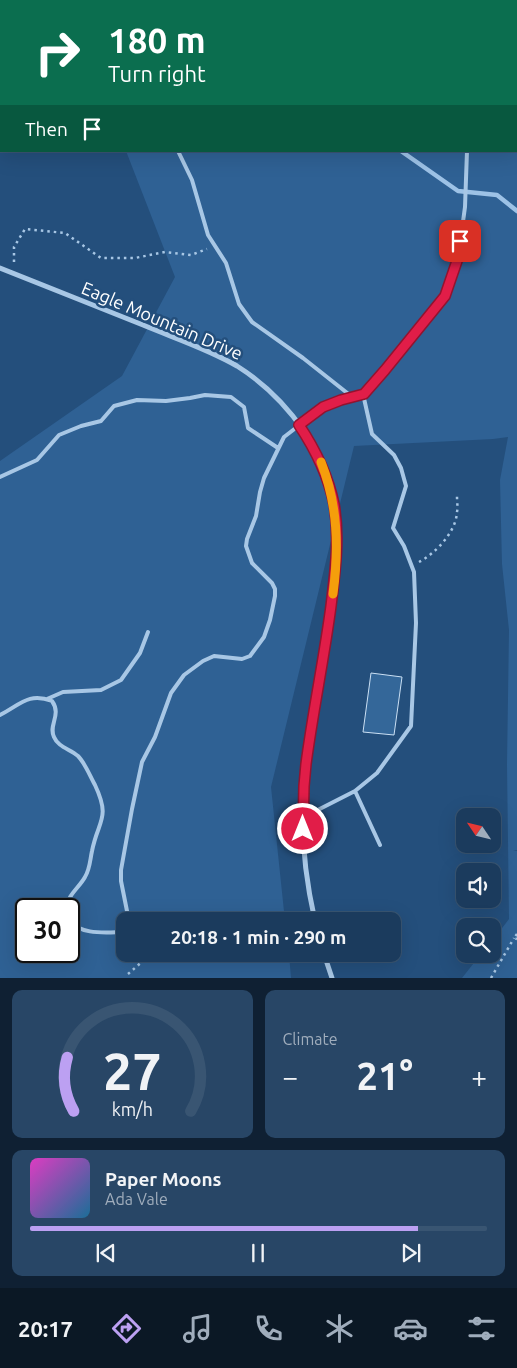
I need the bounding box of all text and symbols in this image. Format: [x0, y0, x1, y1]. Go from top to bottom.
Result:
icon: right [25, 20, 90, 85]
text: 180 m [108, 20, 206, 60]
text: Turn right [108, 61, 206, 86]
icon: arrive [78, 115, 106, 143]
text: Then [25, 118, 68, 140]
pin [439, 220, 481, 262]
icon: arrive [446, 227, 474, 255]
street label: Eagle Mountain Drive [79, 277, 246, 363]
position arrow [276, 802, 328, 854]
north arrow [456, 808, 501, 852]
map controls [456, 808, 501, 963]
button: sound [456, 863, 501, 908]
speed limit sign: 30 [15, 898, 80, 963]
button: search [456, 918, 501, 963]
text: 20:18 · 1 min · 290 m [171, 926, 346, 948]
text: Climate [283, 1030, 338, 1048]
text: 27 [103, 1042, 162, 1100]
text: 21° [357, 1055, 413, 1097]
text: − [283, 1061, 298, 1092]
text: + [471, 1061, 487, 1092]
text: km/h [112, 1099, 153, 1119]
text: Paper Moons [105, 1168, 222, 1190]
text: Ada Vale [105, 1190, 168, 1208]
icon: previous [92, 1239, 120, 1267]
icon: pause [244, 1239, 272, 1267]
icon: next [397, 1239, 425, 1267]
icon: directions [109, 1311, 144, 1346]
icon: music [180, 1311, 215, 1346]
icon: phone [251, 1311, 286, 1346]
icon: climate [322, 1311, 357, 1346]
icon: car [393, 1311, 428, 1346]
icon: filters [464, 1311, 499, 1346]
text: 20:17 [18, 1316, 73, 1341]

